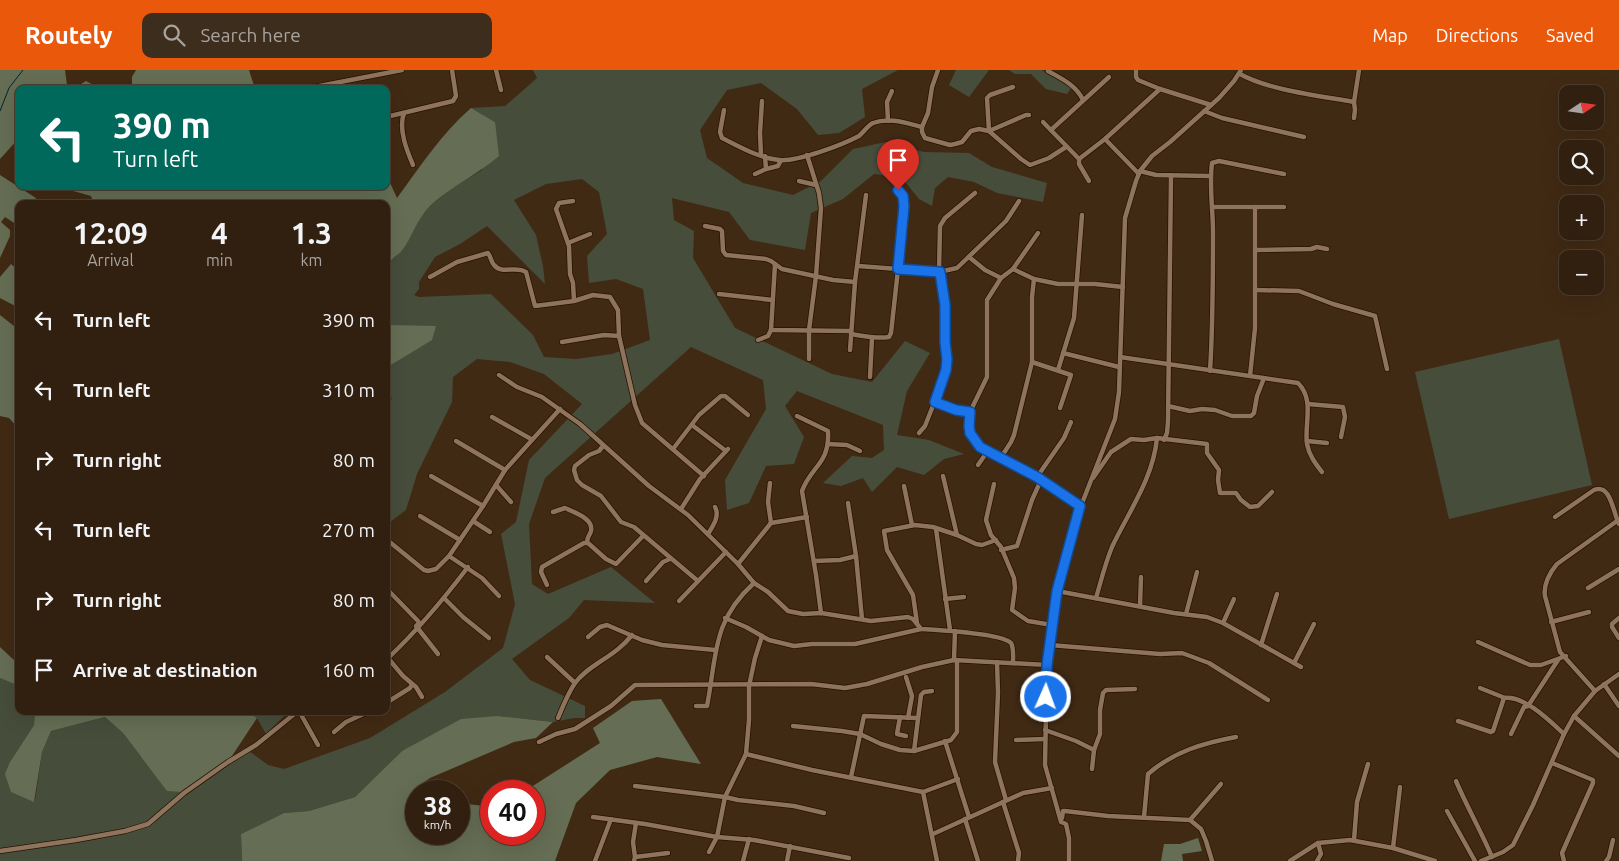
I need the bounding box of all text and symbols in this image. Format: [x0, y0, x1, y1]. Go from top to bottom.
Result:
search box [142, 13, 492, 58]
icon: search [160, 21, 188, 49]
text: Routely [25, 22, 112, 49]
text: Search here [200, 24, 301, 46]
text: Map [1372, 25, 1408, 45]
text: Directions [1436, 25, 1518, 45]
text: Saved [1546, 25, 1594, 45]
north arrow [1559, 85, 1604, 130]
map controls [1559, 85, 1604, 295]
icon: left [30, 105, 95, 170]
text: 390 m [113, 105, 211, 145]
pin [877, 139, 919, 190]
button: search [1559, 140, 1604, 185]
text: Turn left [113, 146, 198, 171]
icon: arrive [884, 146, 912, 174]
button: + [1559, 195, 1604, 240]
text: 12:09 [73, 216, 148, 250]
text: 4 [211, 216, 228, 250]
text: 1.3 [291, 216, 332, 250]
button: − [1559, 250, 1604, 295]
text: Arrival [87, 251, 134, 269]
text: min [206, 251, 233, 269]
text: km [300, 251, 322, 269]
icon: left [30, 306, 58, 334]
text: Turn left [73, 309, 151, 331]
text: 390 m [322, 309, 375, 331]
icon: left [30, 376, 58, 404]
text: Turn left [73, 379, 151, 401]
text: 310 m [322, 379, 375, 401]
icon: right [30, 446, 58, 474]
text: Turn right [73, 449, 161, 471]
text: 80 m [333, 449, 375, 471]
icon: left [30, 516, 58, 544]
text: Turn left [73, 519, 151, 541]
text: 270 m [322, 519, 375, 541]
icon: right [30, 586, 58, 614]
text: Turn right [73, 589, 161, 611]
text: 80 m [333, 589, 375, 611]
icon: arrive [30, 656, 58, 684]
text: Arrive at destination [73, 659, 258, 681]
text: 160 m [322, 659, 375, 681]
position arrow [1019, 670, 1071, 722]
speed limit sign: 40 [480, 780, 545, 845]
text: 38 [423, 792, 452, 820]
text: km/h [424, 818, 451, 831]

